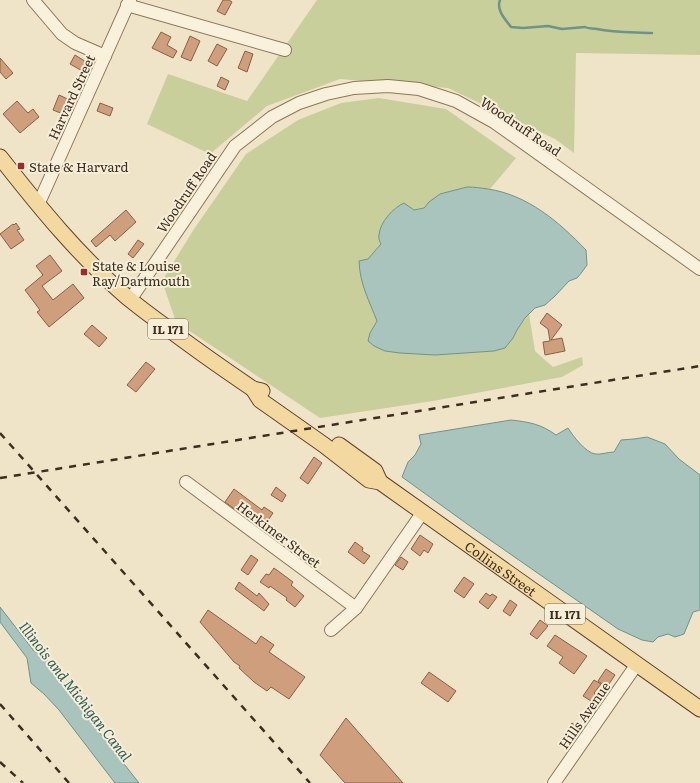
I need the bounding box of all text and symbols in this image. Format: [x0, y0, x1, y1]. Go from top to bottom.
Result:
street label: Harvard Street [43, 51, 99, 143]
street label: Woodruff Road [477, 92, 565, 160]
street label: Woodruff Road [152, 148, 220, 236]
place label: State & Harvard [29, 157, 128, 176]
marker: State & Harvard [16, 161, 26, 171]
place label: State & Louise Ray/Dartmouth [92, 256, 190, 290]
marker: State & Louise Ray/Dartmouth [79, 267, 89, 277]
road number: IL 171 [148, 319, 188, 339]
street label: Herkimer Street [233, 496, 325, 572]
street label: Collins Street [461, 536, 541, 600]
road number: IL 171 [545, 604, 585, 624]
water label: Illinois and Michigan Canal [15, 617, 137, 765]
street label: Hills Avenue [554, 677, 614, 752]

